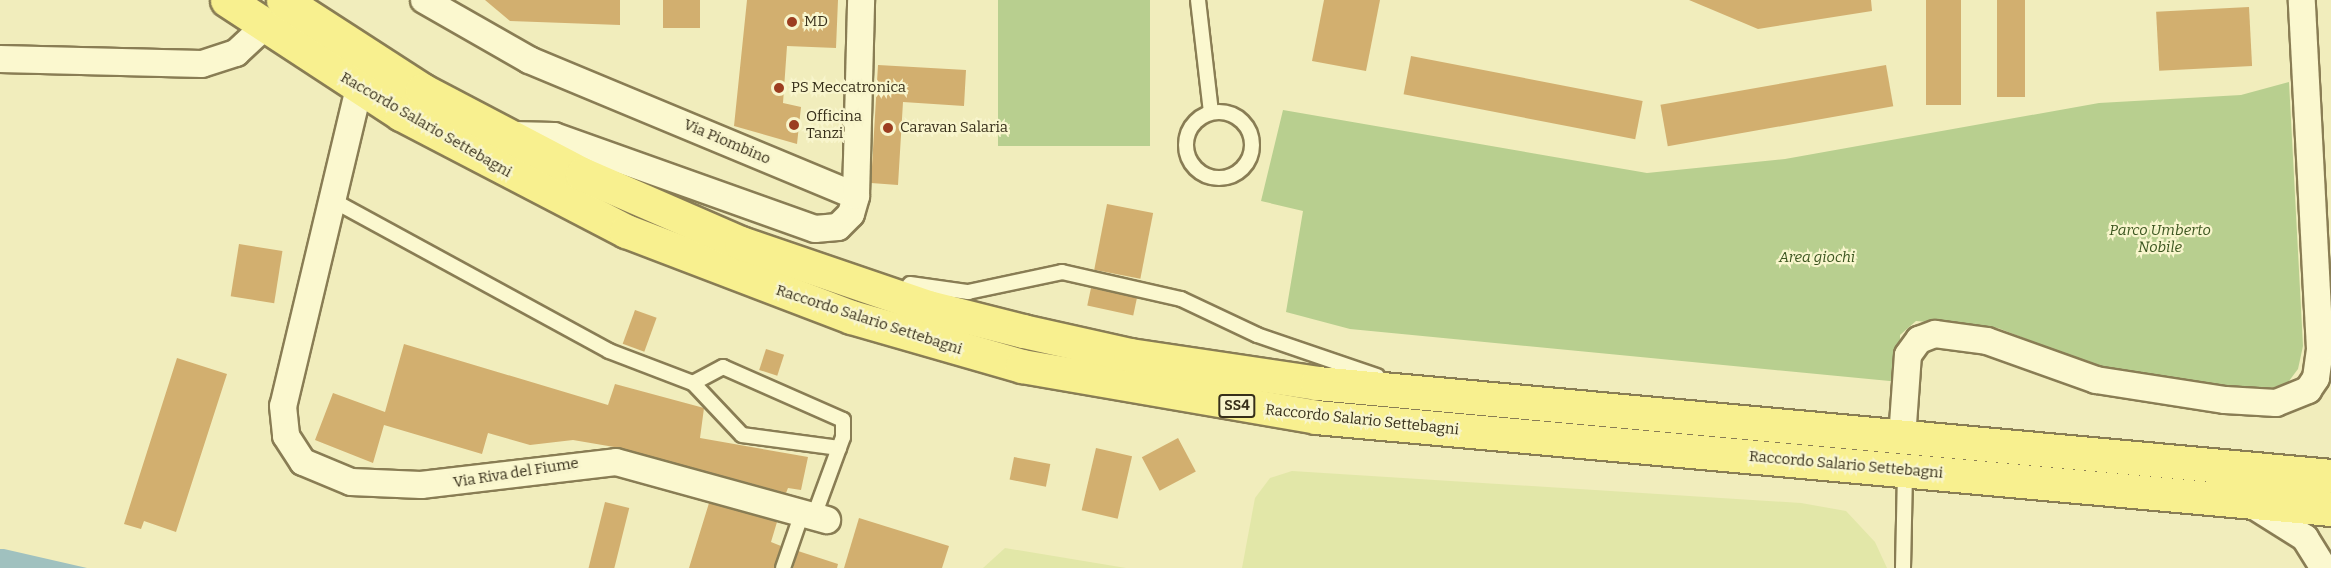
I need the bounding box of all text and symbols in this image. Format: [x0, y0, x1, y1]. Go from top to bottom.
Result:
place label: MD [804, 13, 828, 31]
marker: MD [785, 15, 799, 29]
street label: Raccordo Salario Settebagni [337, 69, 515, 181]
place label: PS Meccatronica [791, 79, 906, 97]
marker: PS Meccatronica [772, 81, 786, 95]
place label: Officina Tanzi [806, 107, 862, 142]
street label: Via Piombino [681, 116, 773, 168]
marker: Officina Tanzi [787, 118, 801, 132]
place label: Caravan Salaria [900, 119, 1008, 137]
marker: Caravan Salaria [881, 121, 895, 135]
park label: Parco Umberto Nobile [2109, 221, 2211, 256]
park label: Area giochi [1779, 249, 1855, 267]
street label: Raccordo Salario Settebagni [774, 281, 964, 359]
road number: SS4 [1218, 395, 1256, 417]
street label: Raccordo Salario Settebagni [1264, 401, 1460, 439]
street label: Raccordo Salario Settebagni [1748, 448, 1944, 482]
street label: Via Riva del Fiume [452, 454, 580, 492]

